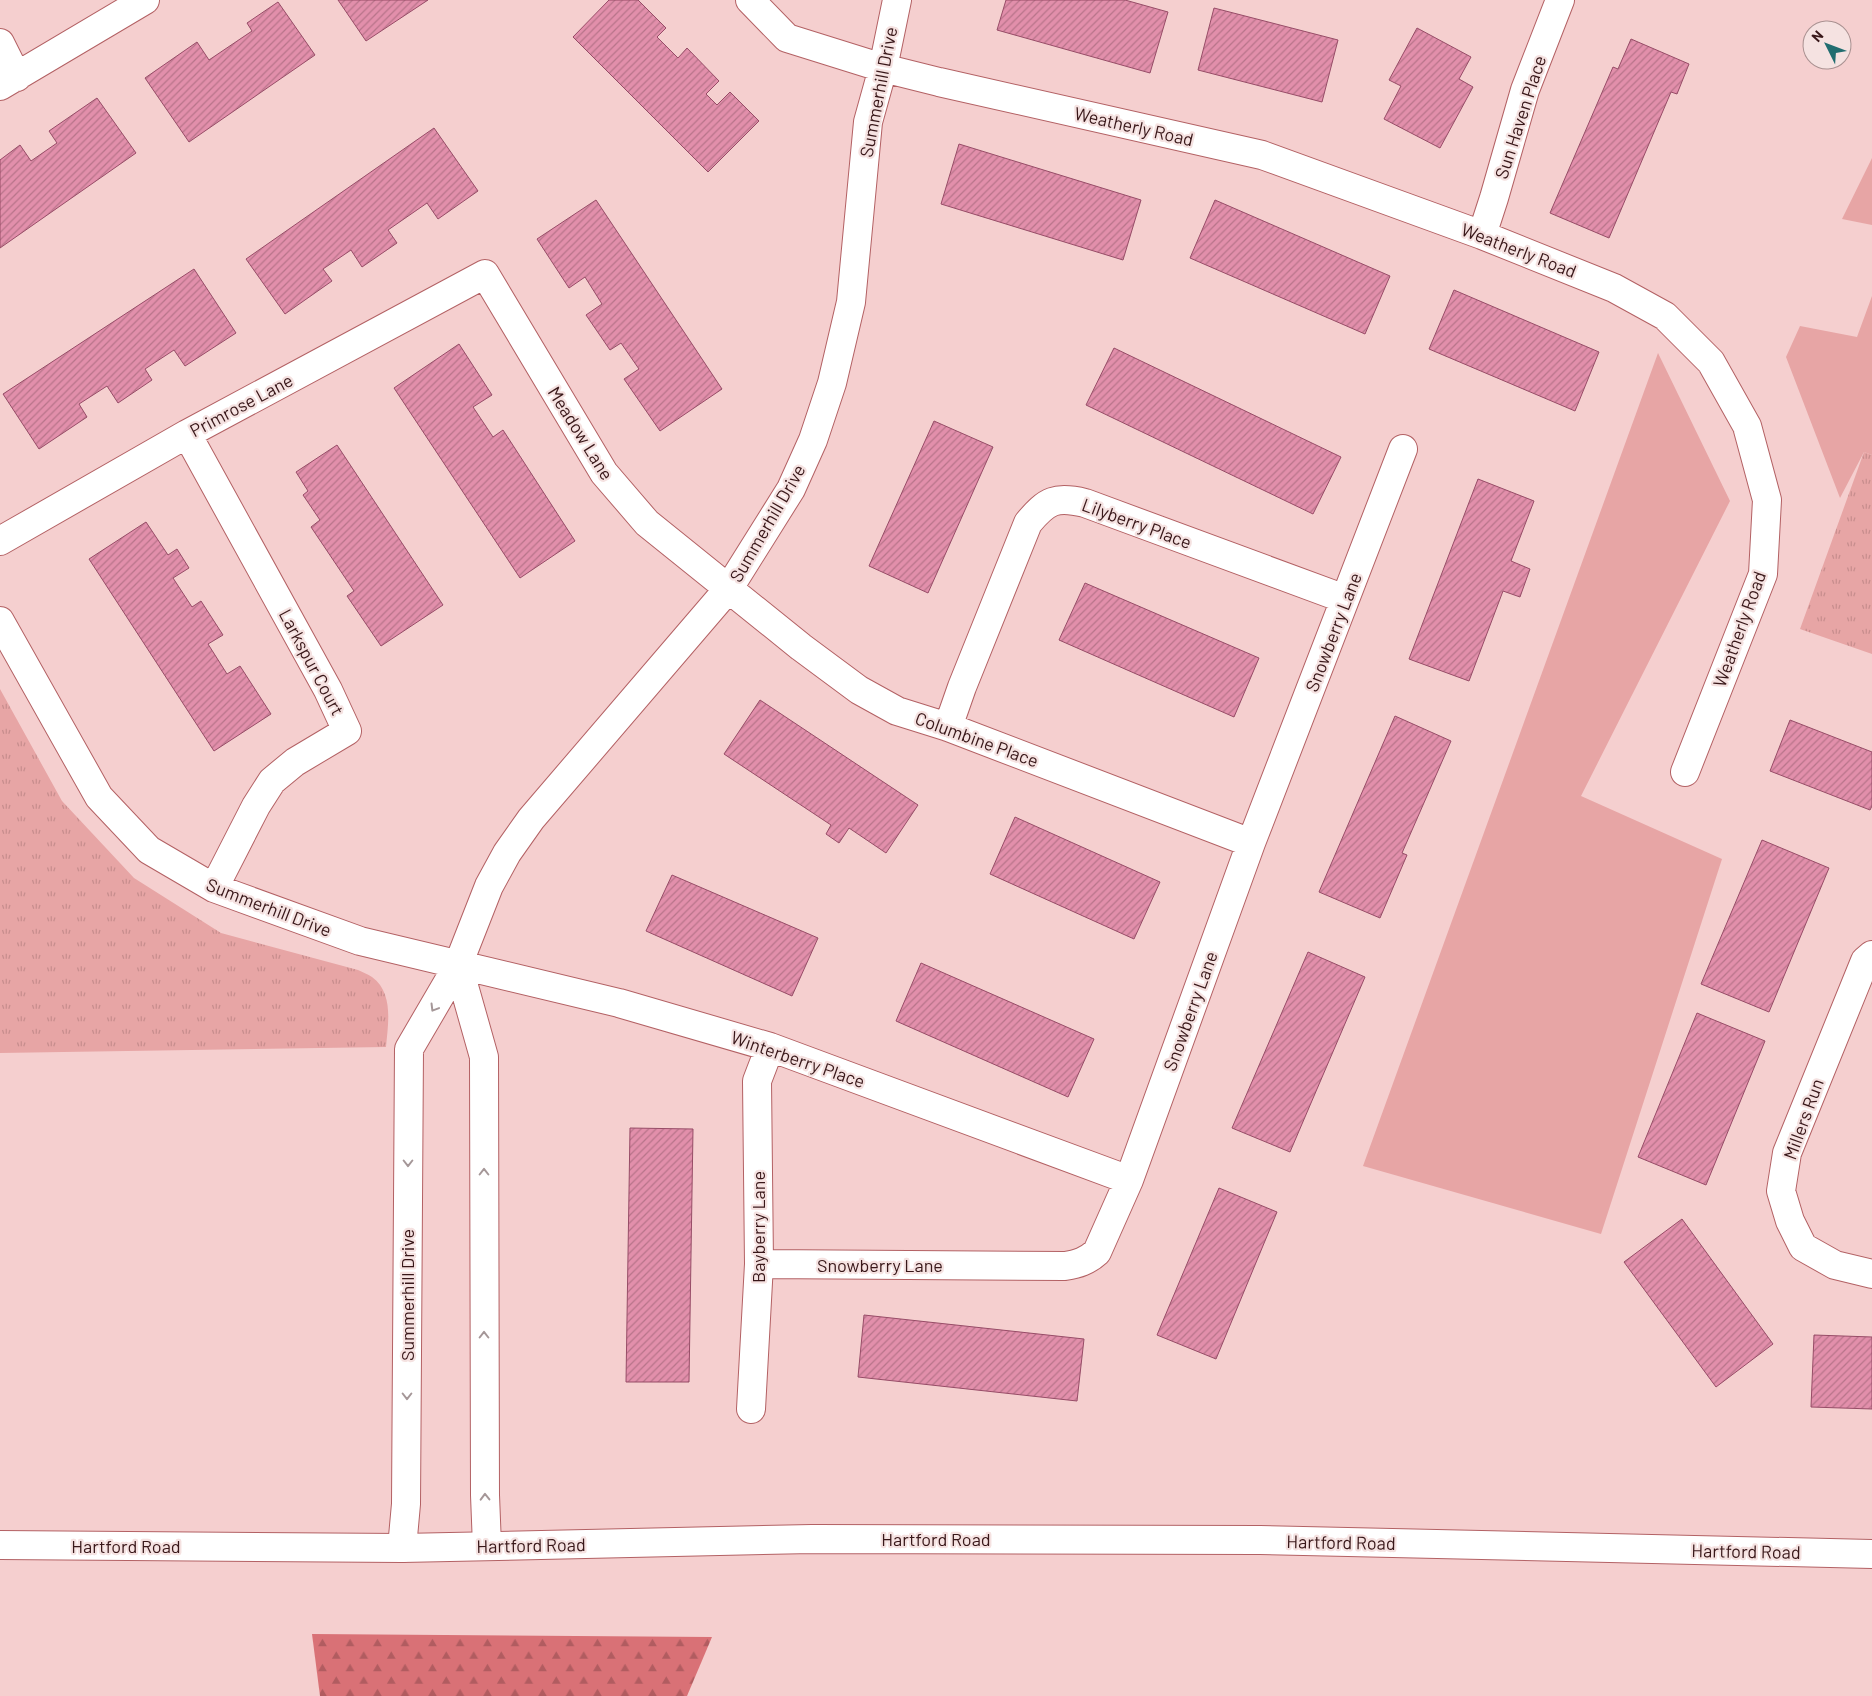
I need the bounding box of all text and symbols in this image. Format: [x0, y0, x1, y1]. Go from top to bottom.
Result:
north arrow [1802, 20, 1852, 70]
street label: Summerhill Drive [855, 25, 901, 159]
text: N [1808, 27, 1826, 45]
street label: Sun Haven Place [1490, 53, 1550, 181]
street label: Weatherly Road [1072, 102, 1196, 150]
street label: Weatherly Road [1458, 218, 1580, 282]
street label: Primrose Lane [186, 369, 296, 441]
street label: Meadow Lane [544, 382, 618, 484]
street label: Summerhill Drive [724, 460, 810, 586]
street label: Lilyberry Place [1079, 493, 1195, 553]
street label: Weatherly Road [1708, 568, 1770, 690]
street label: Snowberry Lane [1300, 569, 1366, 695]
street label: Larkspur Court [275, 605, 349, 719]
street label: Columbine Place [912, 707, 1042, 771]
street label: Summerhill Drive [203, 873, 335, 941]
street label: Snowberry Lane [1158, 948, 1222, 1074]
one-way arrow [430, 1002, 440, 1011]
street label: Winterberry Place [728, 1026, 868, 1092]
street label: Millers Run [1778, 1076, 1828, 1162]
one-way arrow [403, 1160, 413, 1168]
one-way arrow [479, 1168, 489, 1176]
street label: Bayberry Lane [747, 1171, 769, 1283]
street label: Summerhill Drive [396, 1229, 418, 1361]
street label: Snowberry Lane [817, 1254, 943, 1276]
one-way arrow [479, 1331, 489, 1338]
one-way arrow [402, 1392, 412, 1400]
one-way arrow [480, 1493, 490, 1501]
street label: Hartford Road [881, 1528, 991, 1550]
street label: Hartford Road [1286, 1530, 1396, 1554]
street label: Hartford Road [476, 1533, 586, 1557]
street label: Hartford Road [71, 1535, 181, 1557]
street label: Hartford Road [1691, 1539, 1801, 1563]

